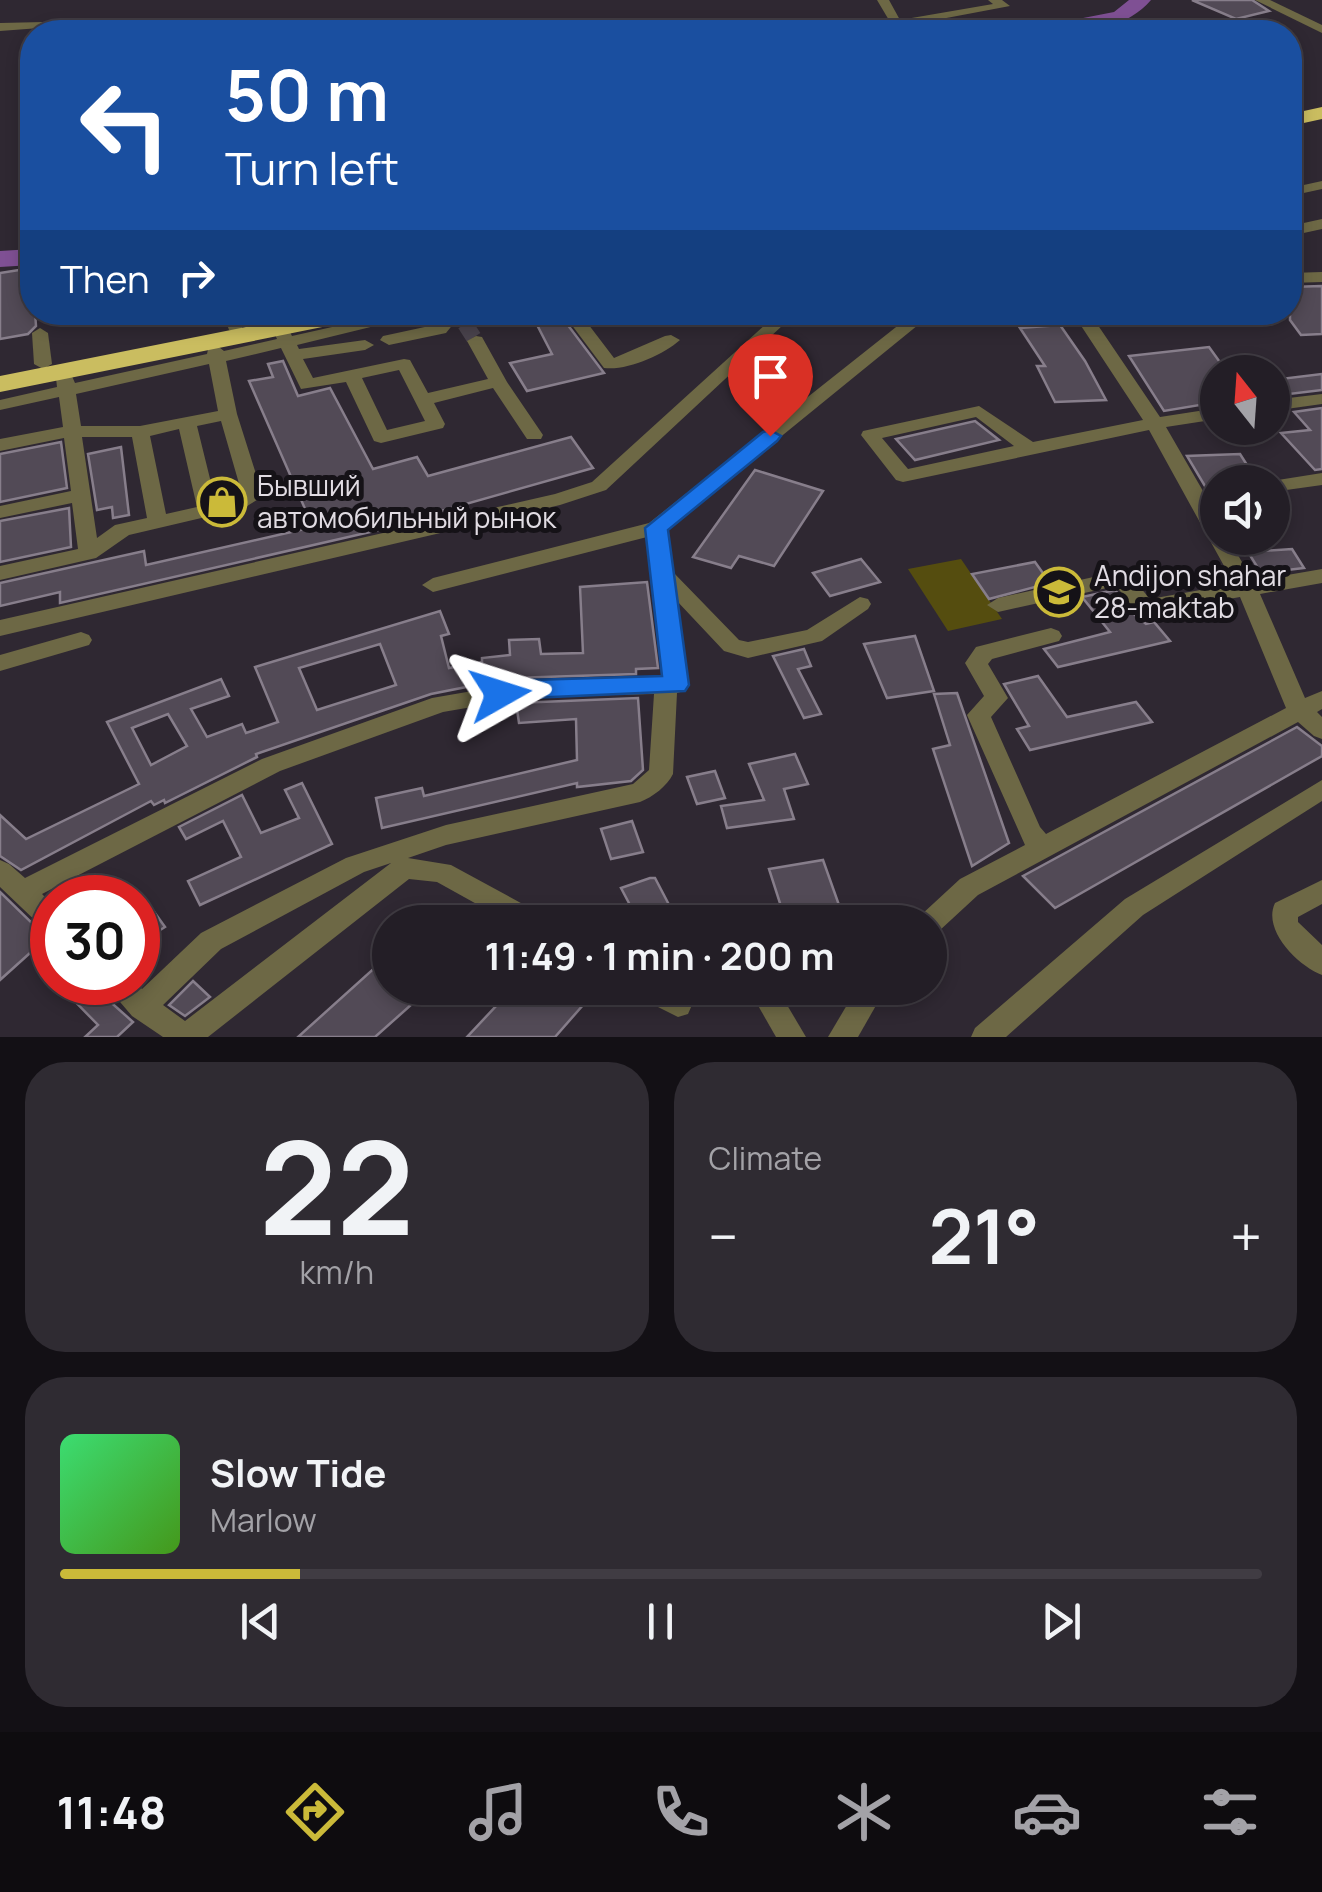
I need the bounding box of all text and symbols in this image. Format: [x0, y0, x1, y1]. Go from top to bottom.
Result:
text: 50 m [225, 46, 389, 142]
icon: left [60, 60, 190, 190]
text: Turn left [225, 137, 399, 199]
icon: right [169, 250, 224, 305]
text: Then [60, 252, 149, 304]
pin [728, 334, 813, 437]
icon: arrive [743, 349, 798, 404]
north arrow [1200, 355, 1290, 445]
map controls [1200, 355, 1290, 555]
button: sound [1200, 465, 1290, 555]
place label: Бывший автомобильный рынок [257, 466, 557, 536]
shop icon: Бывший автомобильный рынок [196, 476, 248, 528]
place label: Andijon shahar 28-maktab [1094, 556, 1286, 626]
school or university icon: Andijon shahar 28-maktab [1033, 566, 1085, 618]
position arrow [448, 642, 552, 746]
speed limit sign: 30 [30, 875, 160, 1005]
text: 11:49 · 1 min · 200 m [485, 929, 834, 981]
text: 22 [259, 1096, 414, 1274]
text: Climate [709, 1136, 822, 1180]
text: 21° [929, 1184, 1040, 1287]
text: − [709, 1198, 738, 1274]
text: + [1230, 1198, 1262, 1274]
text: km/h [300, 1250, 374, 1294]
text: Slow Tide [210, 1446, 387, 1498]
text: Marlow [210, 1498, 317, 1542]
icon: previous [233, 1594, 288, 1649]
icon: pause [633, 1594, 688, 1649]
icon: next [1034, 1594, 1089, 1649]
icon: directions [280, 1777, 350, 1847]
icon: music [463, 1777, 533, 1847]
icon: phone [646, 1777, 716, 1847]
icon: climate [829, 1777, 899, 1847]
icon: car [1012, 1777, 1082, 1847]
icon: filters [1195, 1777, 1265, 1847]
text: 11:48 [57, 1781, 166, 1843]

